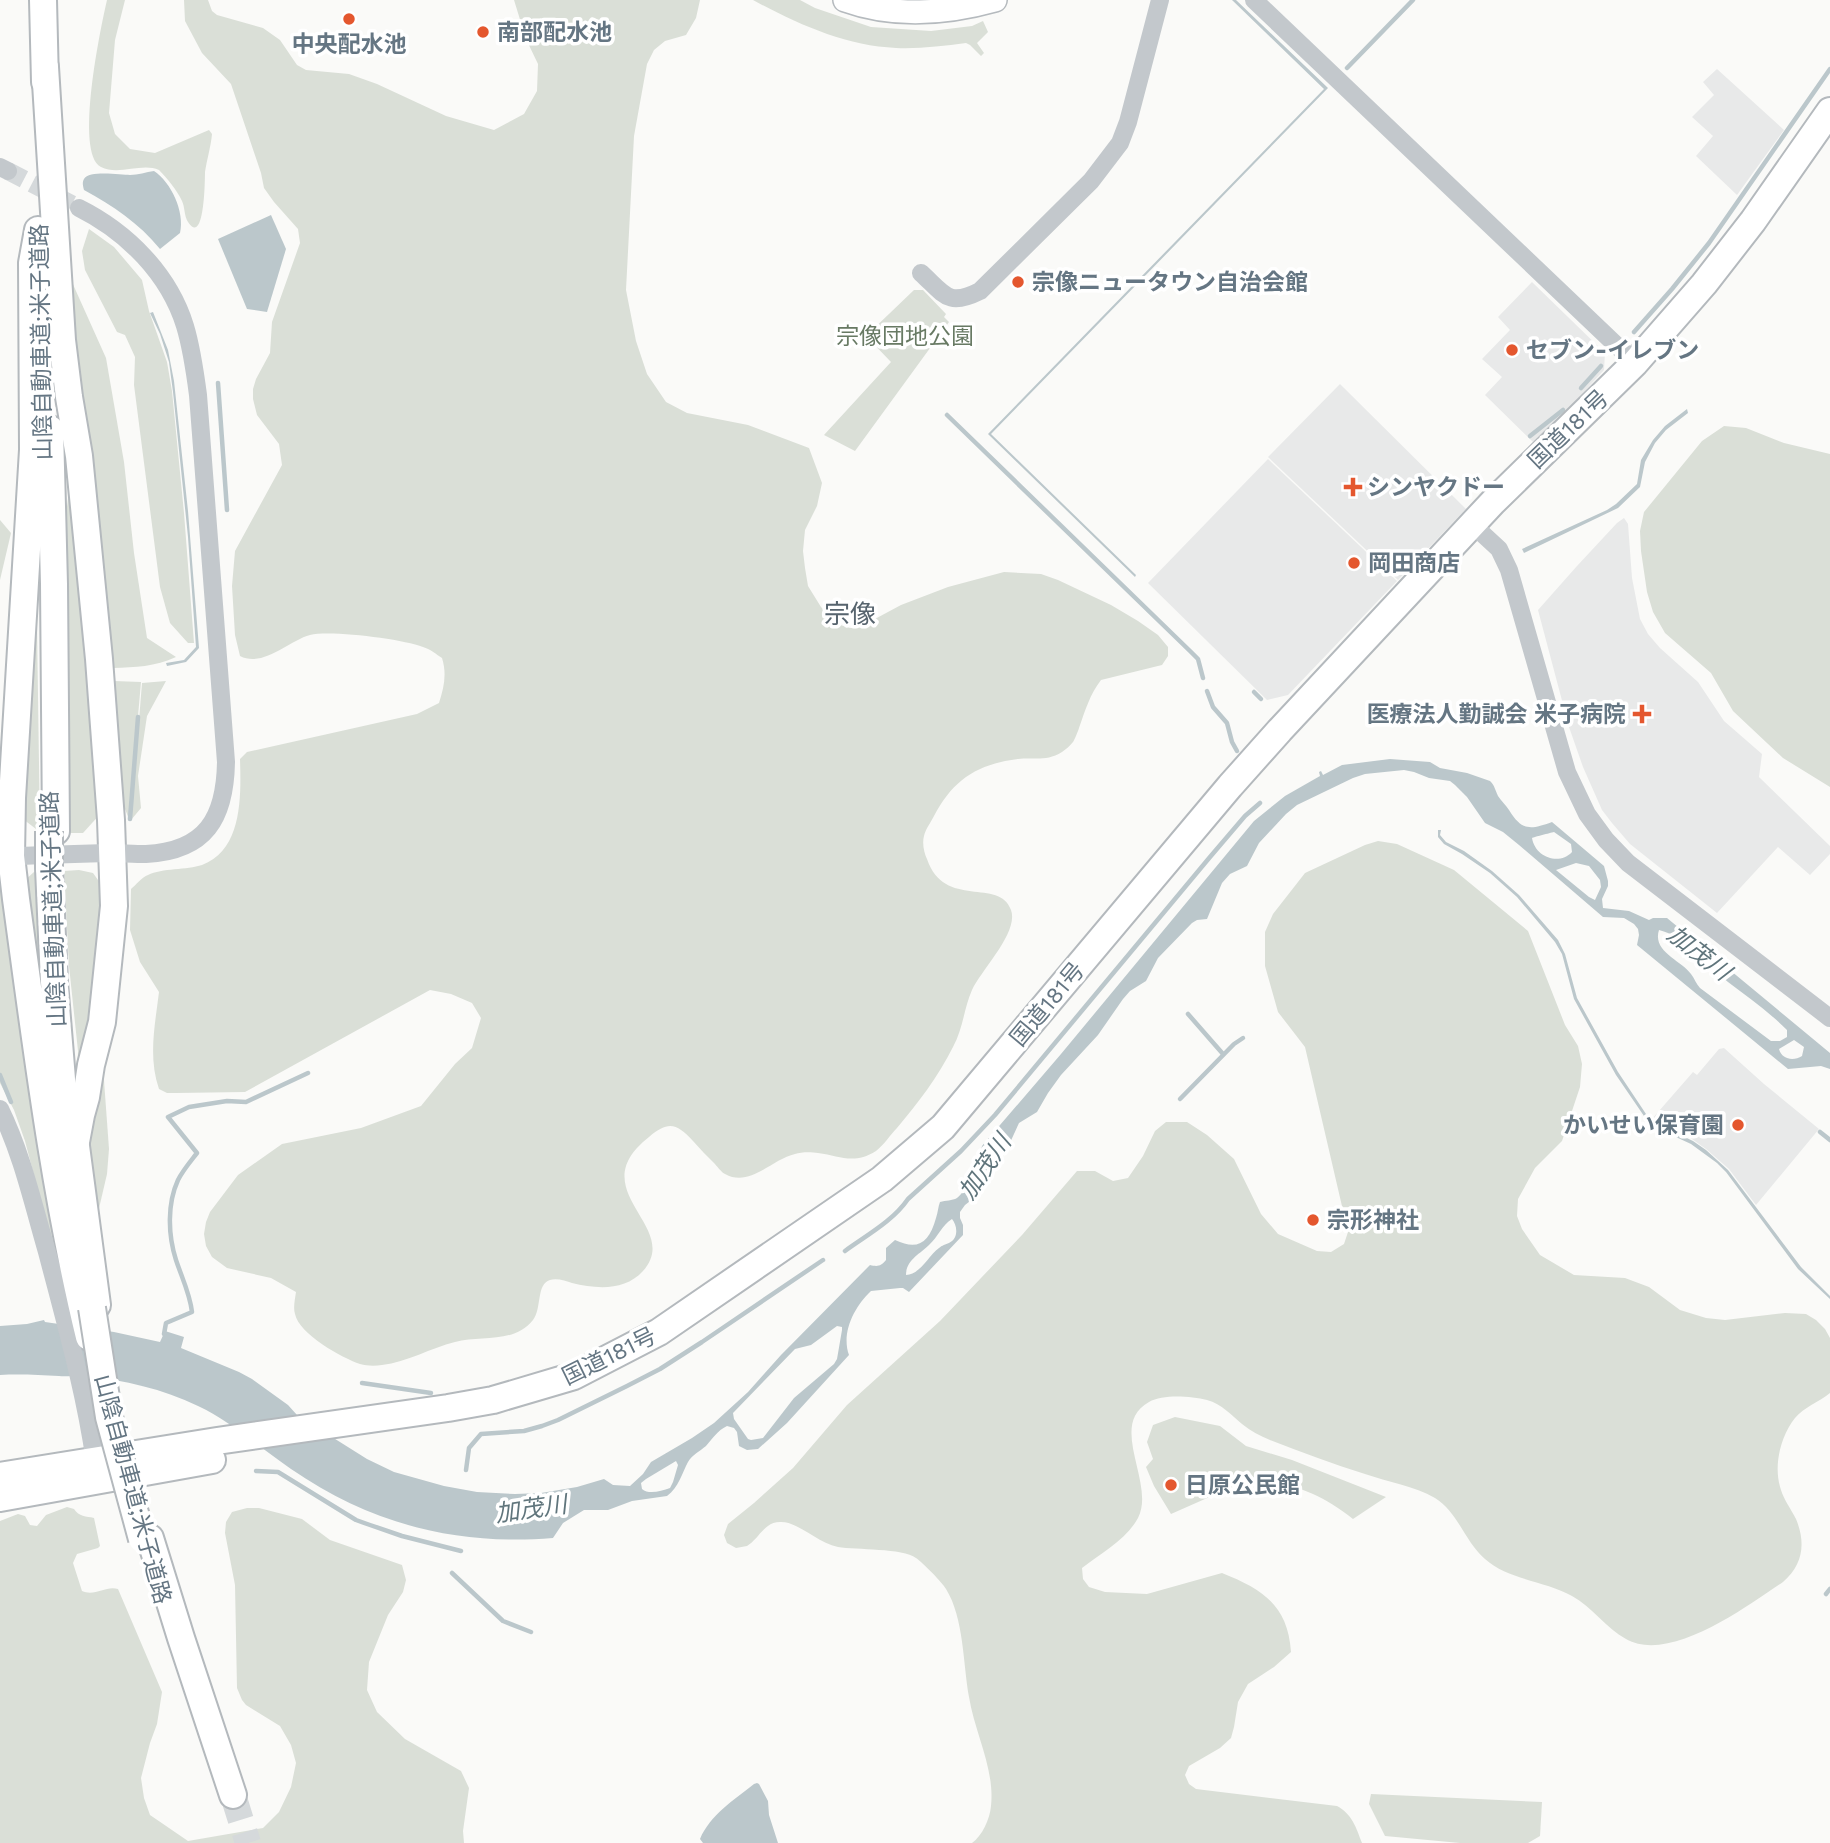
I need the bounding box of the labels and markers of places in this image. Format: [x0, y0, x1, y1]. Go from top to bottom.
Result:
marker: 中央配水池 [341, 11, 357, 27]
place label: 南部配水池 [497, 19, 612, 46]
marker: 南部配水池 [475, 24, 491, 40]
place label: 中央配水池 [292, 31, 407, 58]
place label: 宗像ニュータウン自治会館 [1032, 269, 1308, 296]
marker: 宗像ニュータウン自治会館 [1010, 274, 1026, 290]
place label: セブン-イレブン [1526, 337, 1699, 364]
marker: セブン-イレブン [1504, 342, 1520, 358]
place label: シンヤクドー [1367, 474, 1505, 501]
marker: シンヤクドー [1345, 479, 1361, 495]
place label: 岡田商店 [1368, 550, 1460, 577]
marker: 岡田商店 [1346, 555, 1362, 571]
place label: 医療法人勤誠会 米子病院 [1366, 701, 1626, 728]
marker: 医療法人勤誠会 米子病院 [1632, 704, 1652, 724]
place label: かいせい保育園 [1563, 1112, 1724, 1139]
marker: かいせい保育園 [1730, 1117, 1746, 1133]
place label: 宗形神社 [1327, 1207, 1419, 1234]
marker: 宗形神社 [1305, 1212, 1321, 1228]
place label: 日原公民館 [1185, 1472, 1300, 1499]
marker: 日原公民館 [1163, 1477, 1179, 1493]

